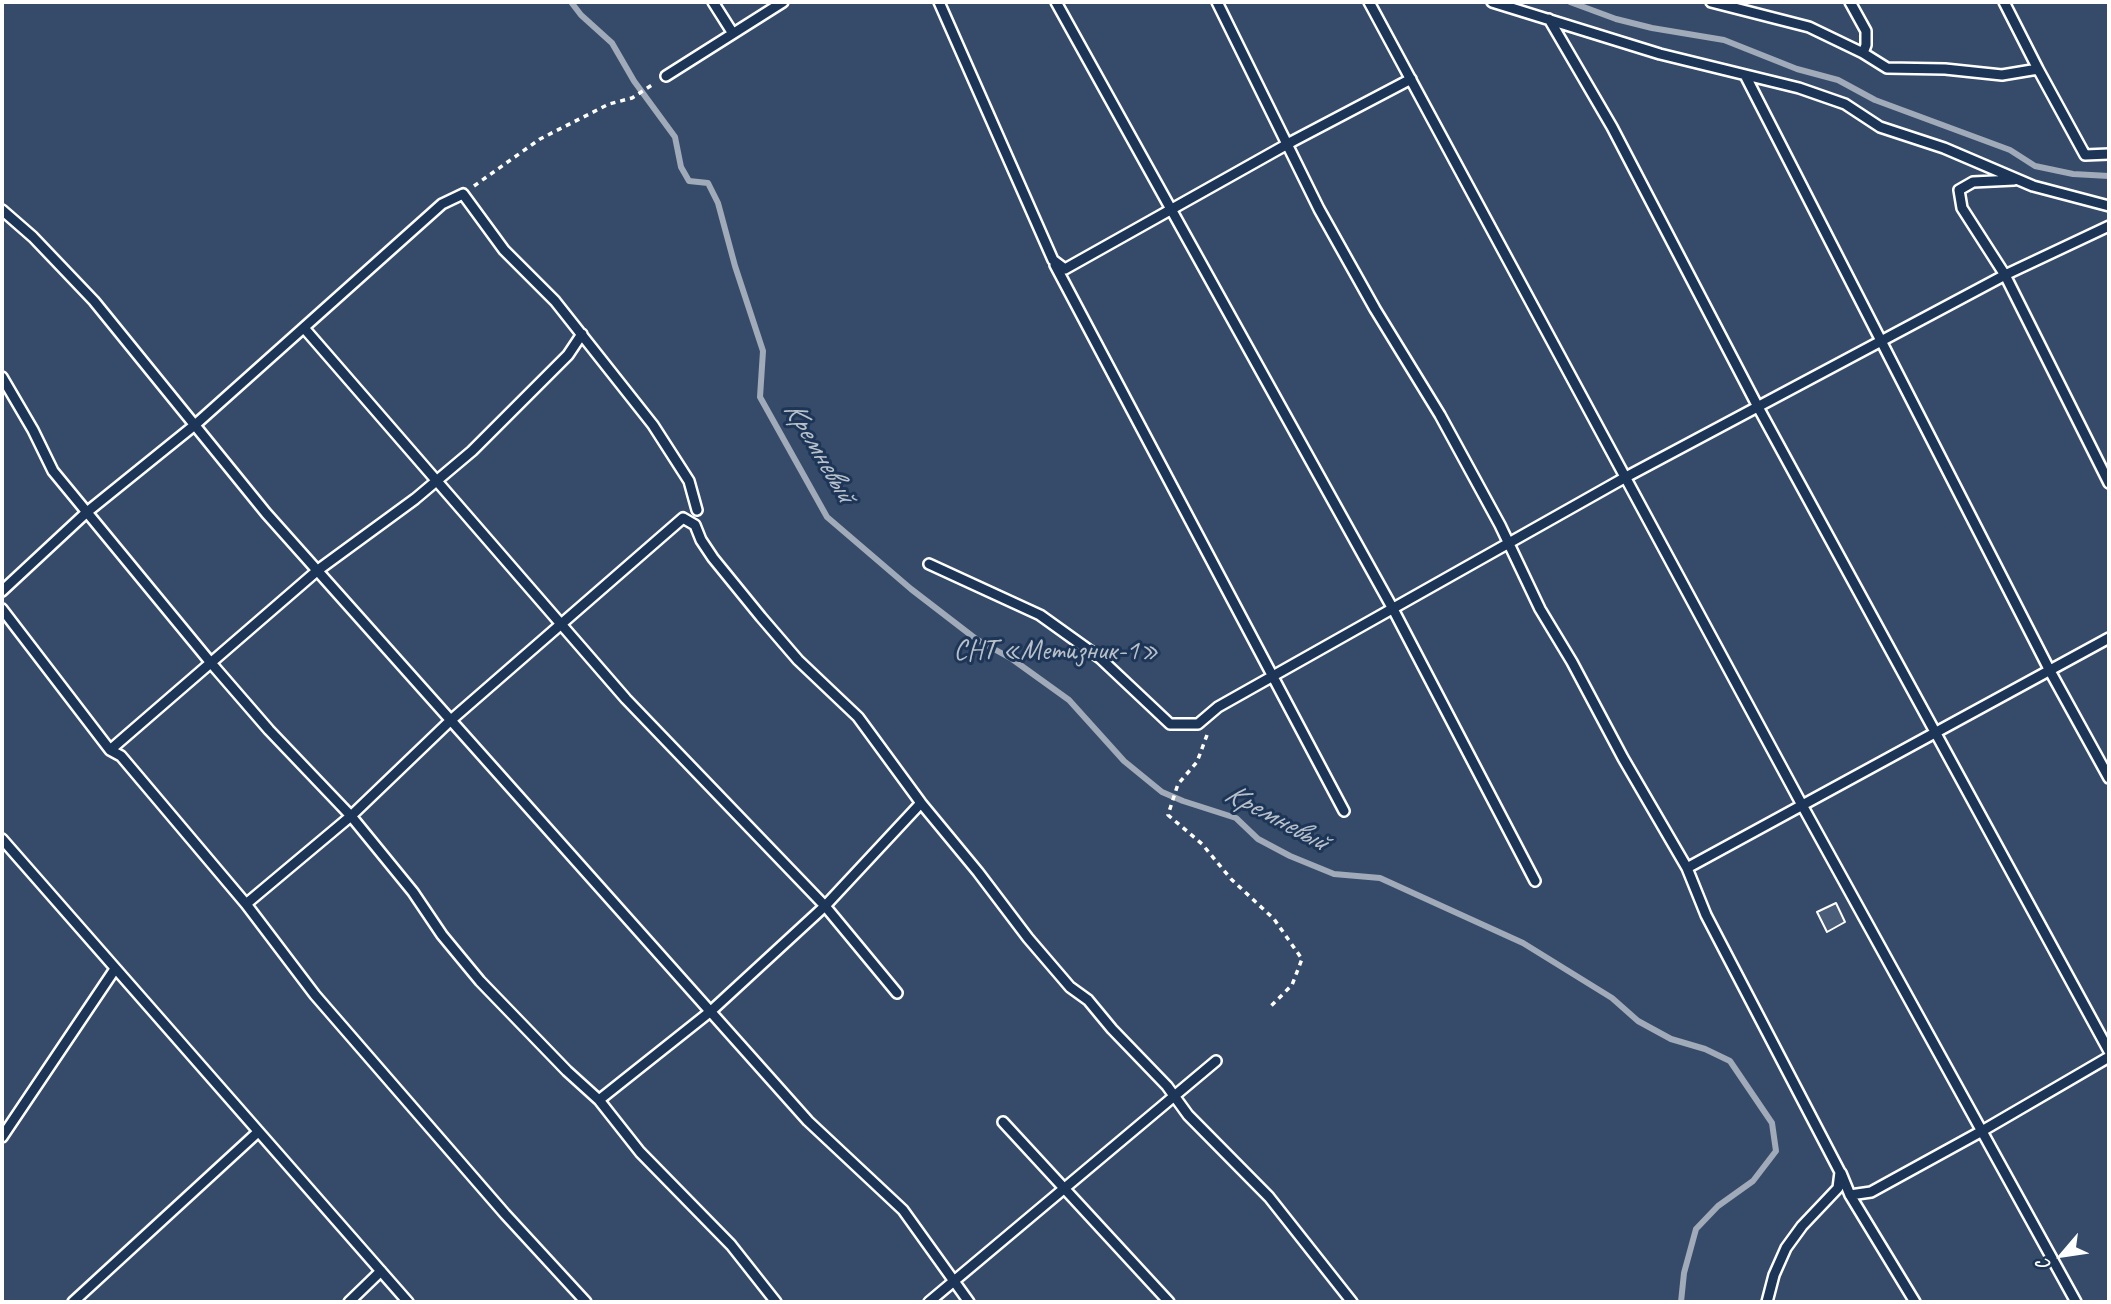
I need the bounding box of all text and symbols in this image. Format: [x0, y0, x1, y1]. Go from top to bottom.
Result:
water label: Кремневый [775, 395, 863, 509]
park label: СНТ «Метизник-1» [954, 635, 1158, 669]
water label: Кремневый [1218, 776, 1334, 860]
north arrow [2027, 1220, 2097, 1290]
text: С [2031, 1255, 2056, 1275]

